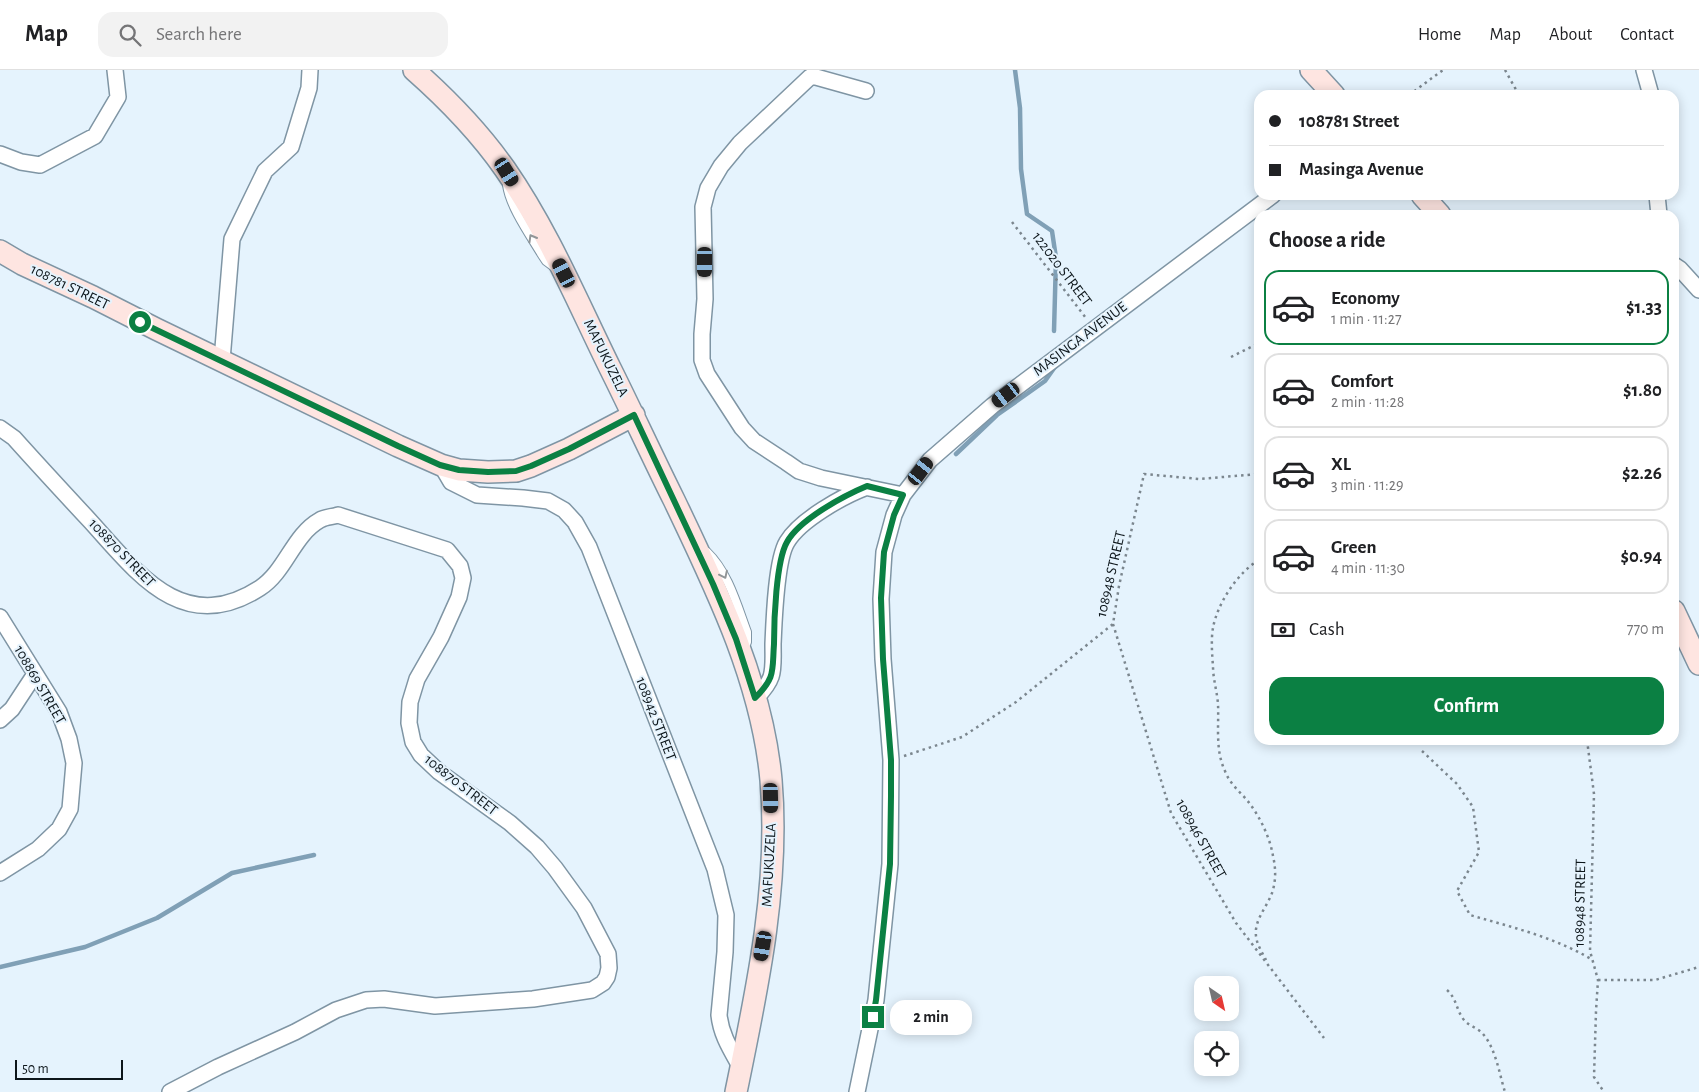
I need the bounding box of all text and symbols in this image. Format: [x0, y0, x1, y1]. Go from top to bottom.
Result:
search box [98, 12, 448, 57]
icon: search [116, 21, 144, 49]
text: Map [25, 22, 68, 46]
text: Search here [156, 25, 242, 44]
text: Home [1418, 26, 1461, 44]
text: Map [1489, 26, 1521, 44]
text: About [1549, 26, 1592, 44]
text: Contact [1620, 26, 1674, 44]
text: 108781 Street [1299, 112, 1399, 131]
car [492, 155, 521, 189]
text: Masinga Avenue [1299, 160, 1424, 179]
street label: 122020 STREET [1029, 229, 1095, 309]
text: Choose a ride [1269, 229, 1385, 251]
one-way arrow [529, 235, 539, 244]
car [697, 247, 712, 277]
car [550, 256, 577, 290]
street label: 108781 STREET [28, 262, 112, 313]
icon: car [1271, 285, 1316, 330]
text: Economy [1331, 289, 1400, 308]
text: $1.33 [1626, 298, 1662, 317]
street label: MASINGA AVENUE [1031, 299, 1129, 379]
route start [129, 311, 151, 333]
text: 1 min · 11:27 [1331, 311, 1402, 327]
street label: MAFUKUZELA [581, 317, 631, 399]
icon: car [1271, 368, 1316, 413]
text: Comfort [1331, 372, 1393, 391]
car [989, 380, 1022, 410]
text: $1.80 [1623, 381, 1662, 400]
text: 2 min · 11:28 [1331, 394, 1404, 410]
icon: car [1271, 451, 1316, 496]
car [905, 455, 936, 487]
text: XL [1331, 455, 1351, 474]
text: $2.26 [1622, 464, 1662, 483]
text: 3 min · 11:29 [1331, 477, 1404, 493]
street label: 108870 STREET [86, 516, 159, 590]
street label: 108948 STREET [1094, 529, 1128, 619]
icon: car [1271, 534, 1316, 579]
text: Green [1331, 538, 1377, 557]
text: $0.94 [1620, 547, 1662, 566]
text: 4 min · 11:30 [1331, 560, 1405, 576]
one-way arrow [718, 570, 728, 579]
icon: cash [1269, 616, 1297, 644]
text: Cash [1309, 620, 1345, 639]
text: 770 m [1627, 621, 1664, 637]
street label: 108869 STREET [11, 643, 69, 728]
street label: 108942 STREET [633, 675, 679, 763]
button: Confirm [1269, 677, 1664, 735]
street label: 108870 STREET [422, 752, 501, 818]
car [763, 783, 778, 813]
street label: 108946 STREET [1173, 797, 1229, 882]
street label: MAFUKUZELA [759, 822, 779, 907]
street label: 108948 STREET [1572, 858, 1588, 947]
car [753, 930, 772, 962]
north arrow [1194, 976, 1239, 1021]
map controls [1194, 976, 1239, 1076]
callout: 2 min [890, 1000, 973, 1034]
route end [862, 1006, 884, 1028]
text: 2 min [913, 1009, 949, 1025]
button: locate [1194, 1031, 1239, 1076]
scale bar [15, 1057, 122, 1080]
text: 50 m [22, 1062, 49, 1076]

